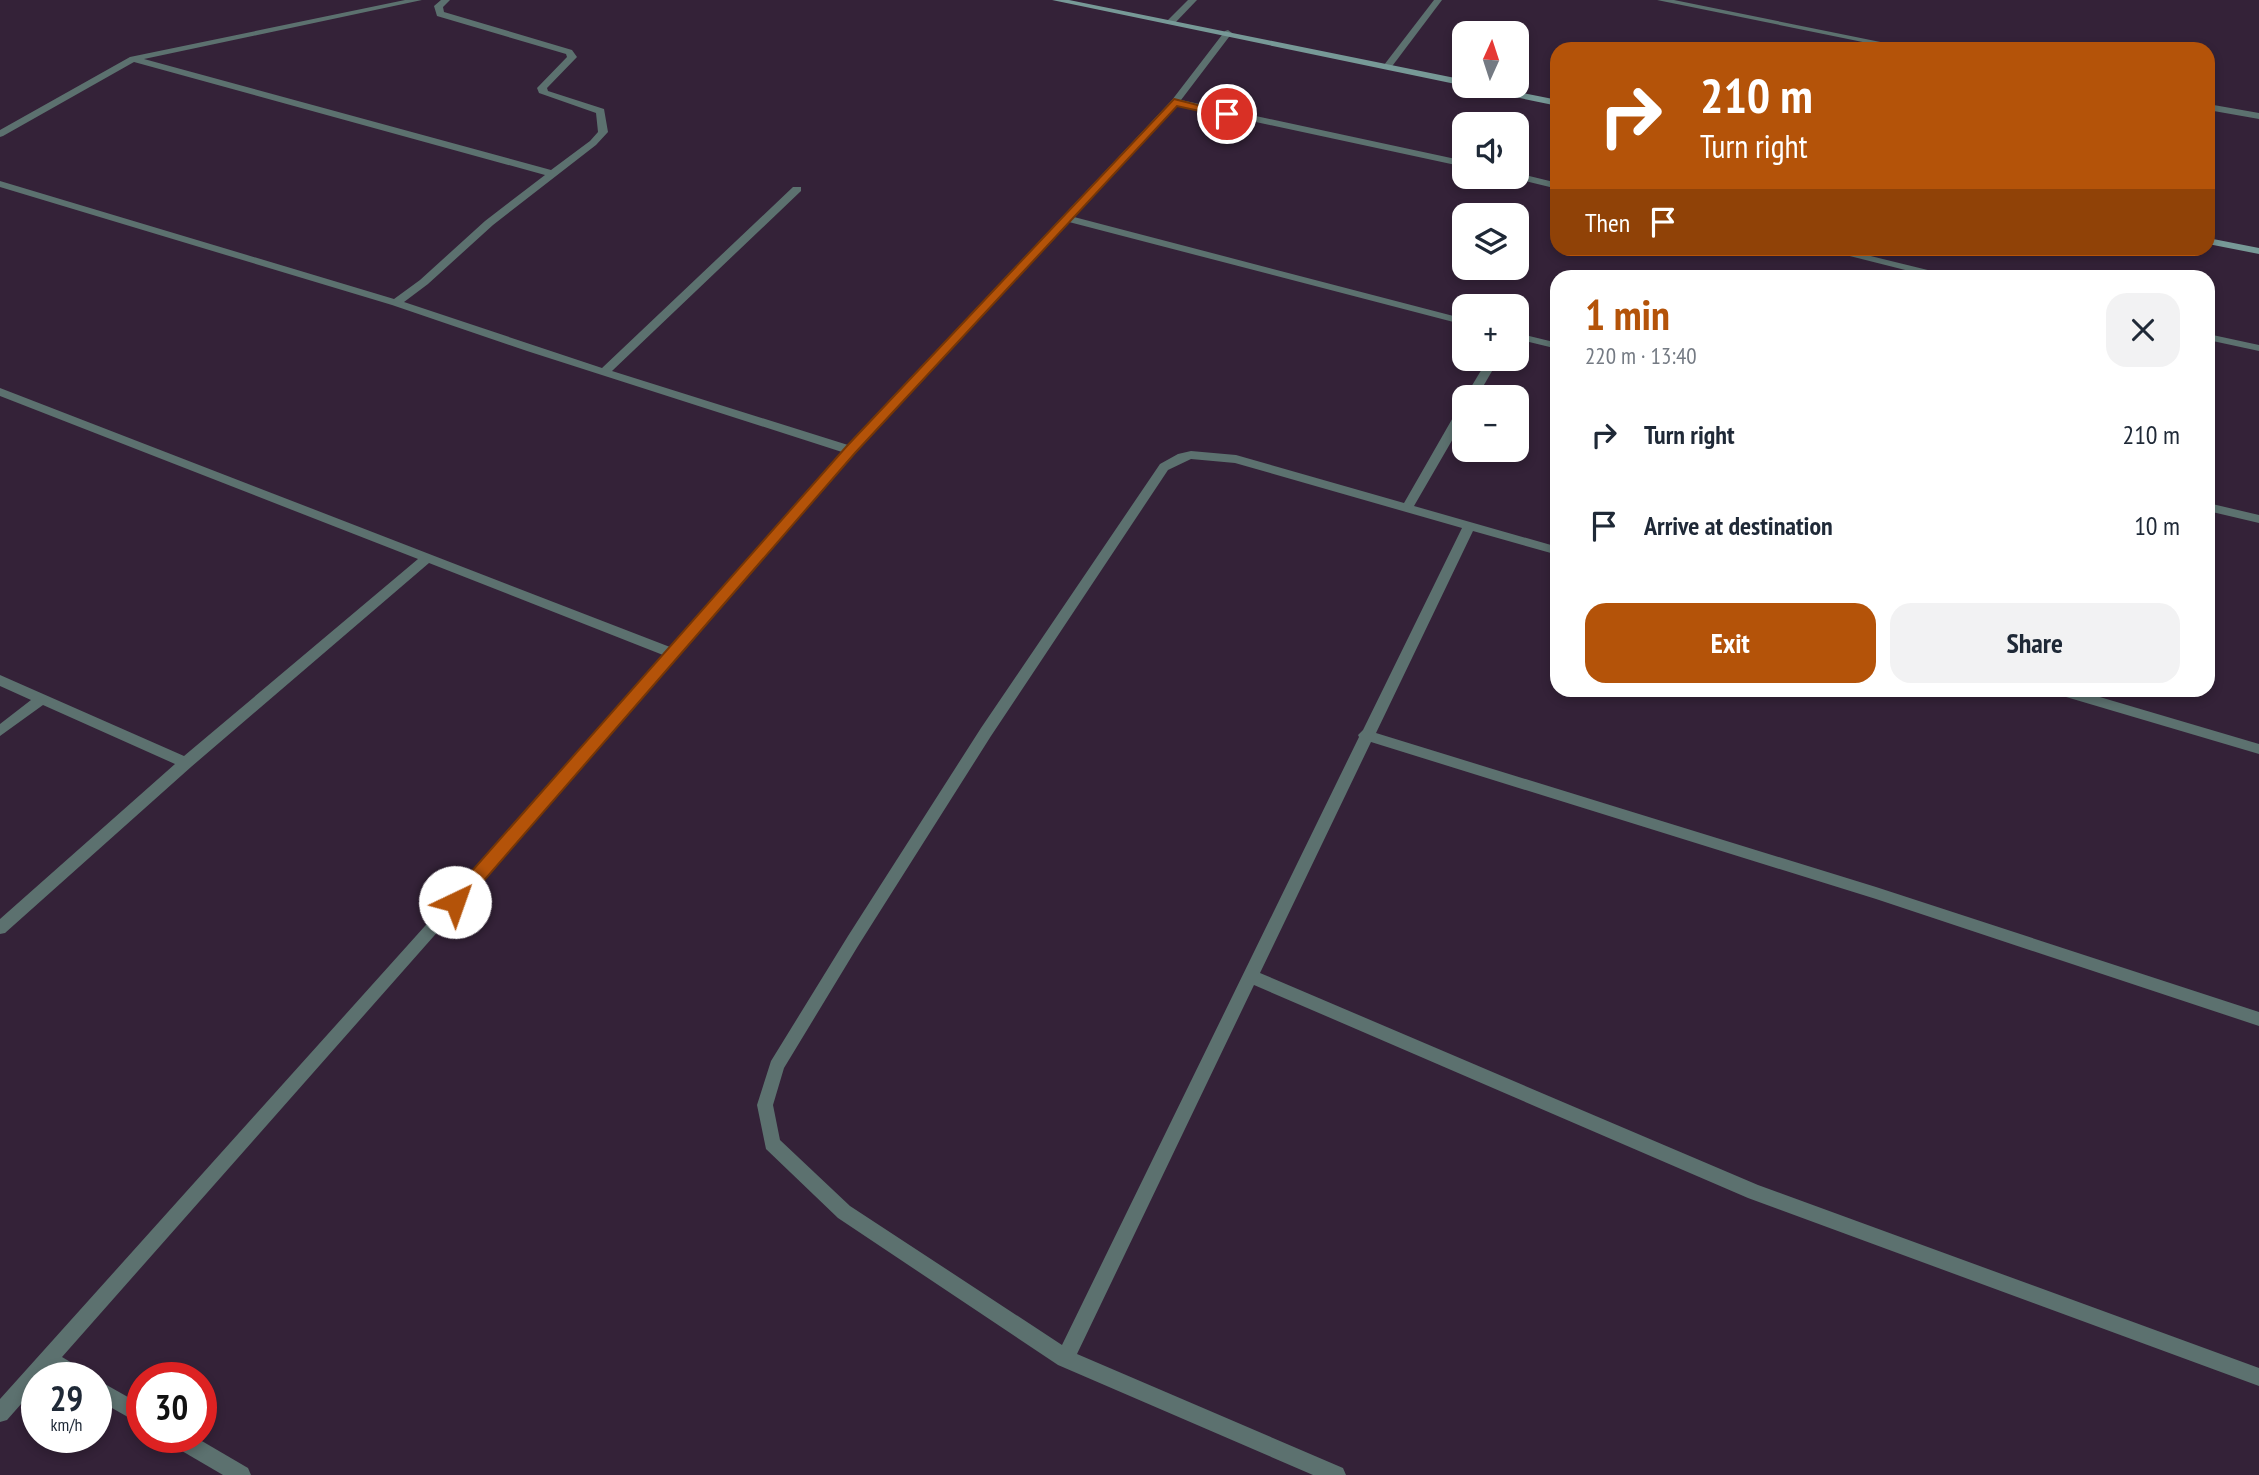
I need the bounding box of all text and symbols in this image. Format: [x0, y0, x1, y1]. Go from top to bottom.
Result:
north arrow [1452, 21, 1530, 98]
map controls [1452, 21, 1529, 462]
text: 210 m [1700, 63, 1813, 127]
icon: right [1585, 70, 1676, 161]
pin [1197, 84, 1257, 144]
icon: arrive [1208, 95, 1246, 133]
button: sound [1452, 112, 1529, 189]
text: Turn right [1700, 125, 1808, 167]
button: layers [1452, 203, 1529, 280]
icon: arrive [1644, 203, 1682, 241]
text: Then [1585, 206, 1630, 239]
text: 1 min [1585, 287, 1670, 342]
button: close [2106, 293, 2180, 367]
button: + [1452, 294, 1529, 371]
text: 220 m · 13:40 [1585, 341, 1697, 370]
button: − [1452, 385, 1529, 462]
icon: right [1585, 416, 1623, 454]
text: Turn right [1644, 418, 1735, 451]
text: 210 m [2122, 418, 2180, 451]
icon: arrive [1585, 507, 1623, 545]
text: Arrive at destination [1644, 509, 1833, 542]
text: 10 m [2134, 509, 2180, 542]
button: Exit [1585, 603, 1876, 683]
button: Share [1890, 603, 2180, 683]
position arrow [418, 865, 492, 939]
speed limit sign: 30 [126, 1362, 217, 1453]
text: 29 [50, 1375, 83, 1421]
text: km/h [51, 1413, 82, 1436]

